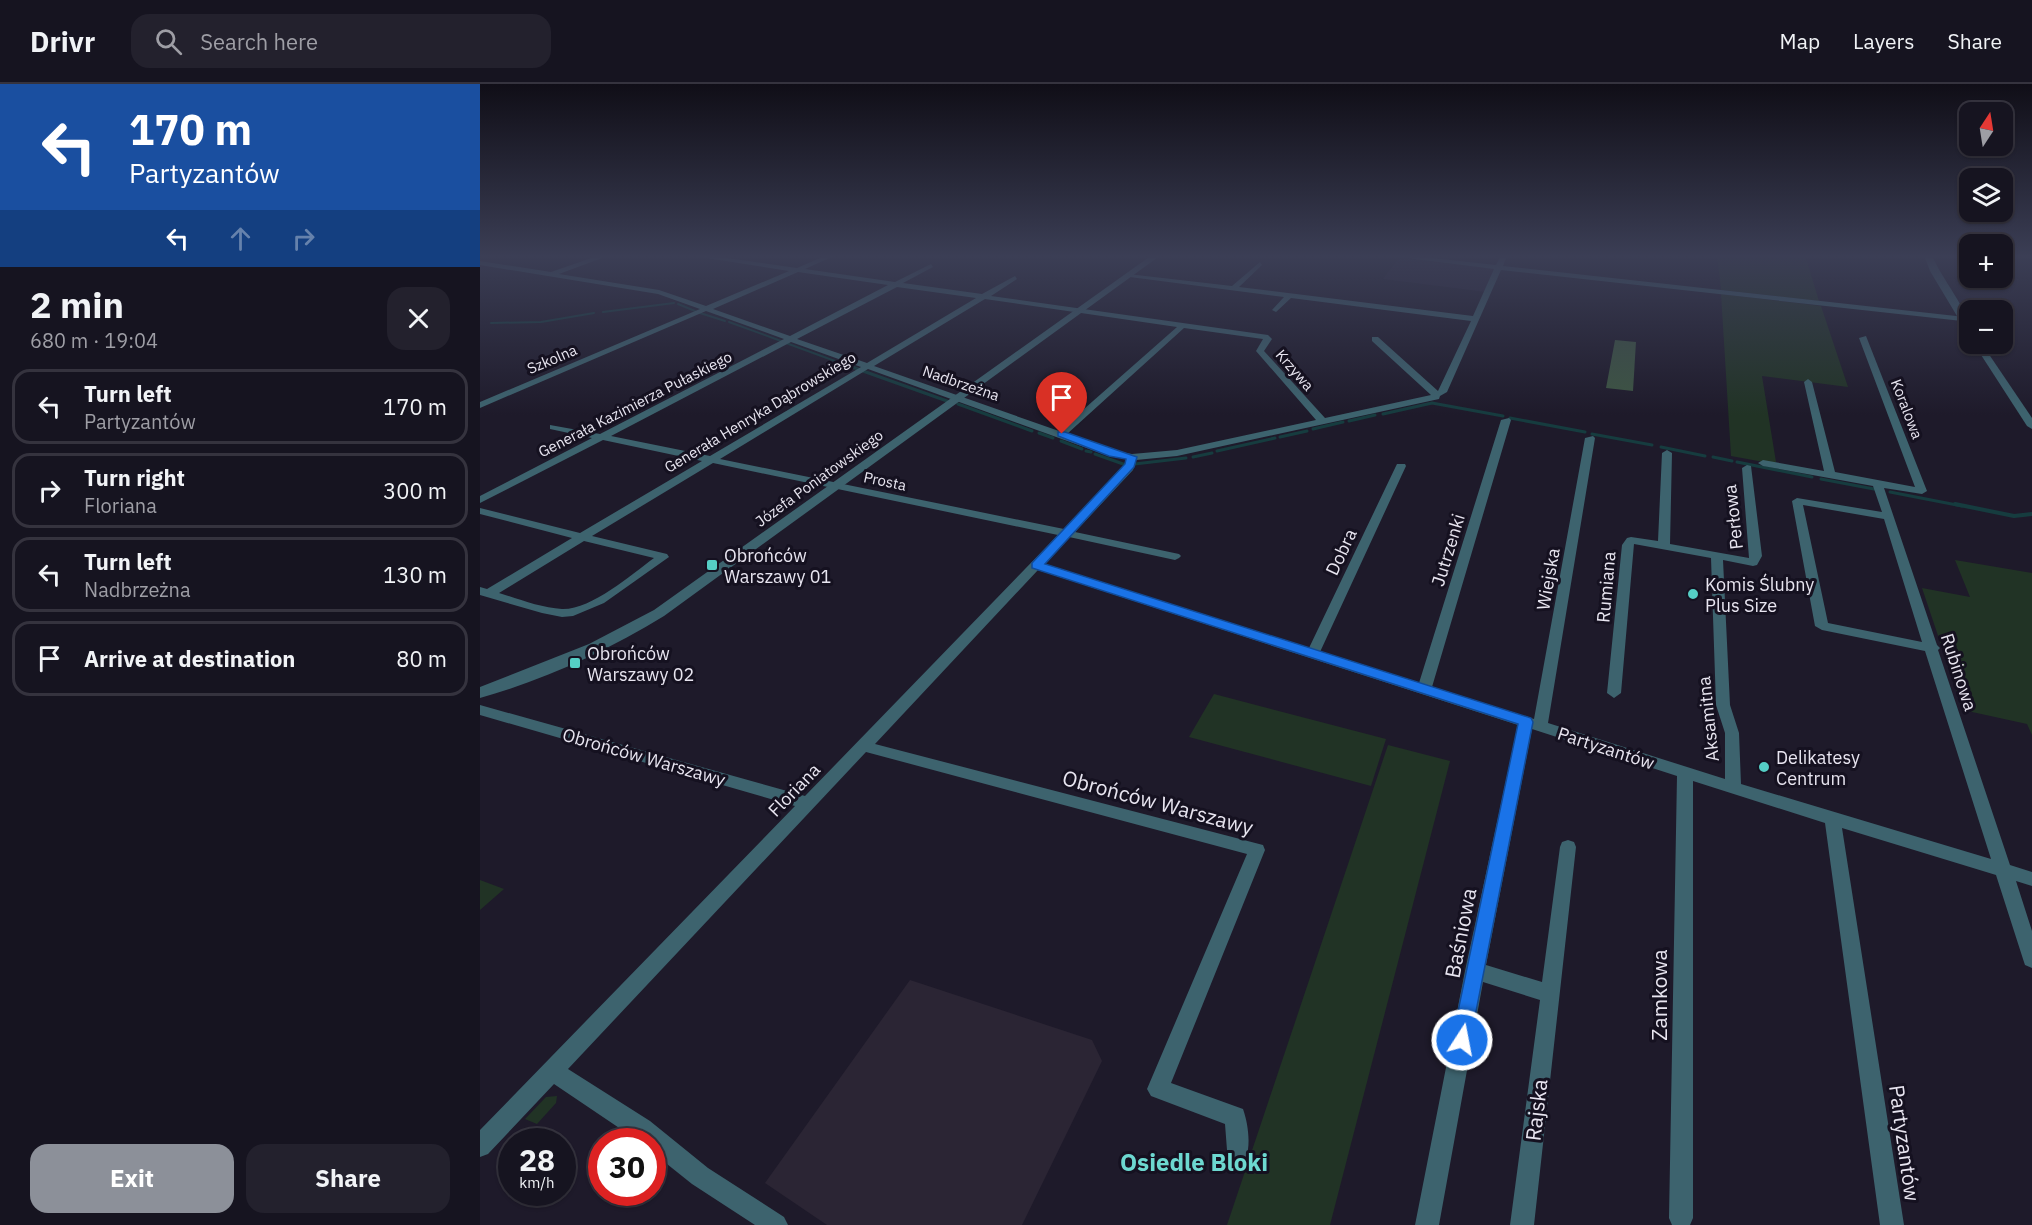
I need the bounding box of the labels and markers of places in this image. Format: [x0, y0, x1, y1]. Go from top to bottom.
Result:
pin [1036, 372, 1087, 434]
place label: Obrońców Warszawy 01 [724, 544, 831, 588]
marker: Obrońców Warszawy 01 [705, 558, 719, 572]
place label: Komis Ślubny Plus Size [1705, 573, 1814, 617]
marker: Komis Ślubny Plus Size [1686, 587, 1700, 601]
place label: Obrońców Warszawy 02 [587, 642, 694, 686]
marker: Obrońców Warszawy 02 [568, 656, 582, 670]
place label: Delikatesy Centrum [1776, 746, 1860, 790]
marker: Delikatesy Centrum [1757, 760, 1771, 774]

